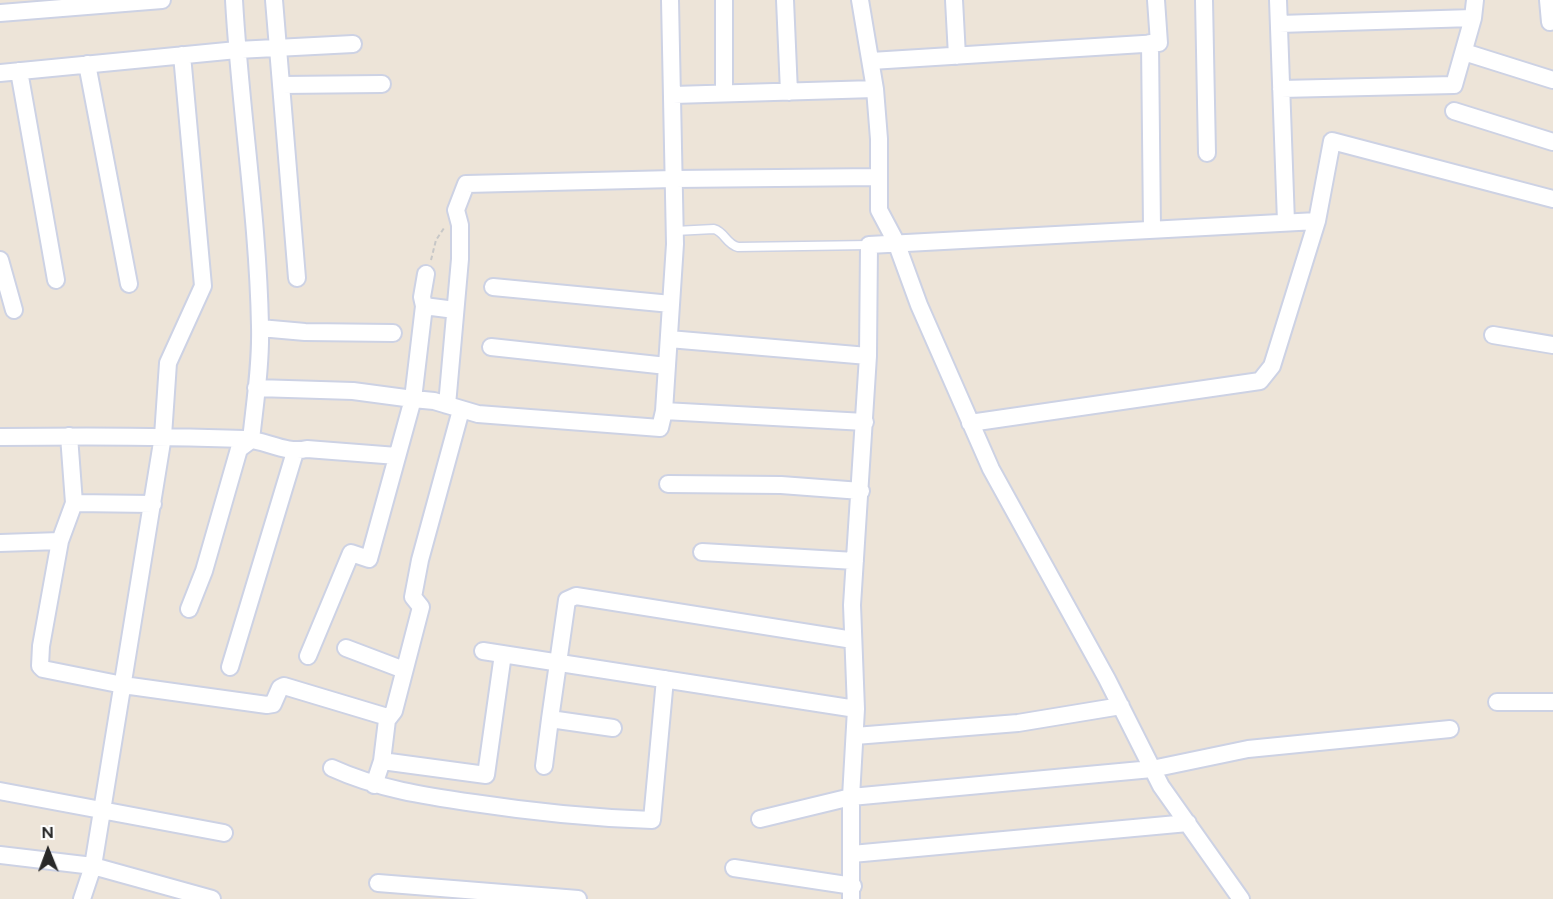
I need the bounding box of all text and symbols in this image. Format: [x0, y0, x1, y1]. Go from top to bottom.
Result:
north arrow [18, 821, 78, 881]
text: N [41, 823, 54, 842]

